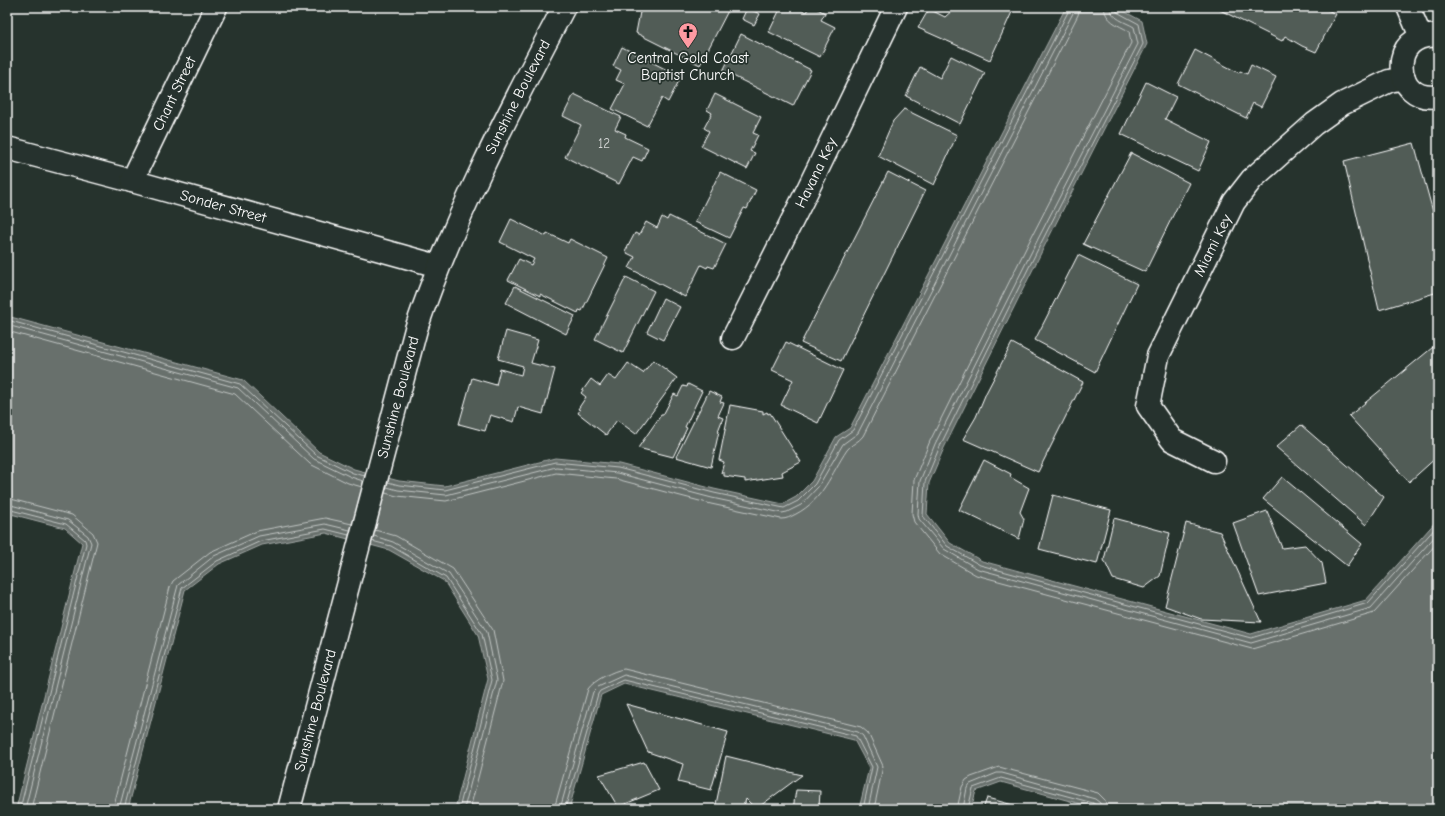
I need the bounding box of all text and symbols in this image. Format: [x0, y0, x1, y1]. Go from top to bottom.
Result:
church icon: Central Gold Coast Baptist Church [677, 21, 699, 49]
street label: Sunshine Boulevard [481, 37, 554, 157]
place label: Central Gold Coast Baptist Church [627, 49, 749, 84]
street label: Chant Street [149, 53, 200, 134]
street label: Havana Key [791, 134, 841, 211]
house number: 12 [598, 136, 610, 151]
street label: Sonder Street [178, 186, 269, 227]
street label: Miami Key [1190, 211, 1236, 279]
street label: Sunshine Boulevard [373, 334, 423, 460]
street label: Sunshine Boulevard [290, 647, 340, 773]

